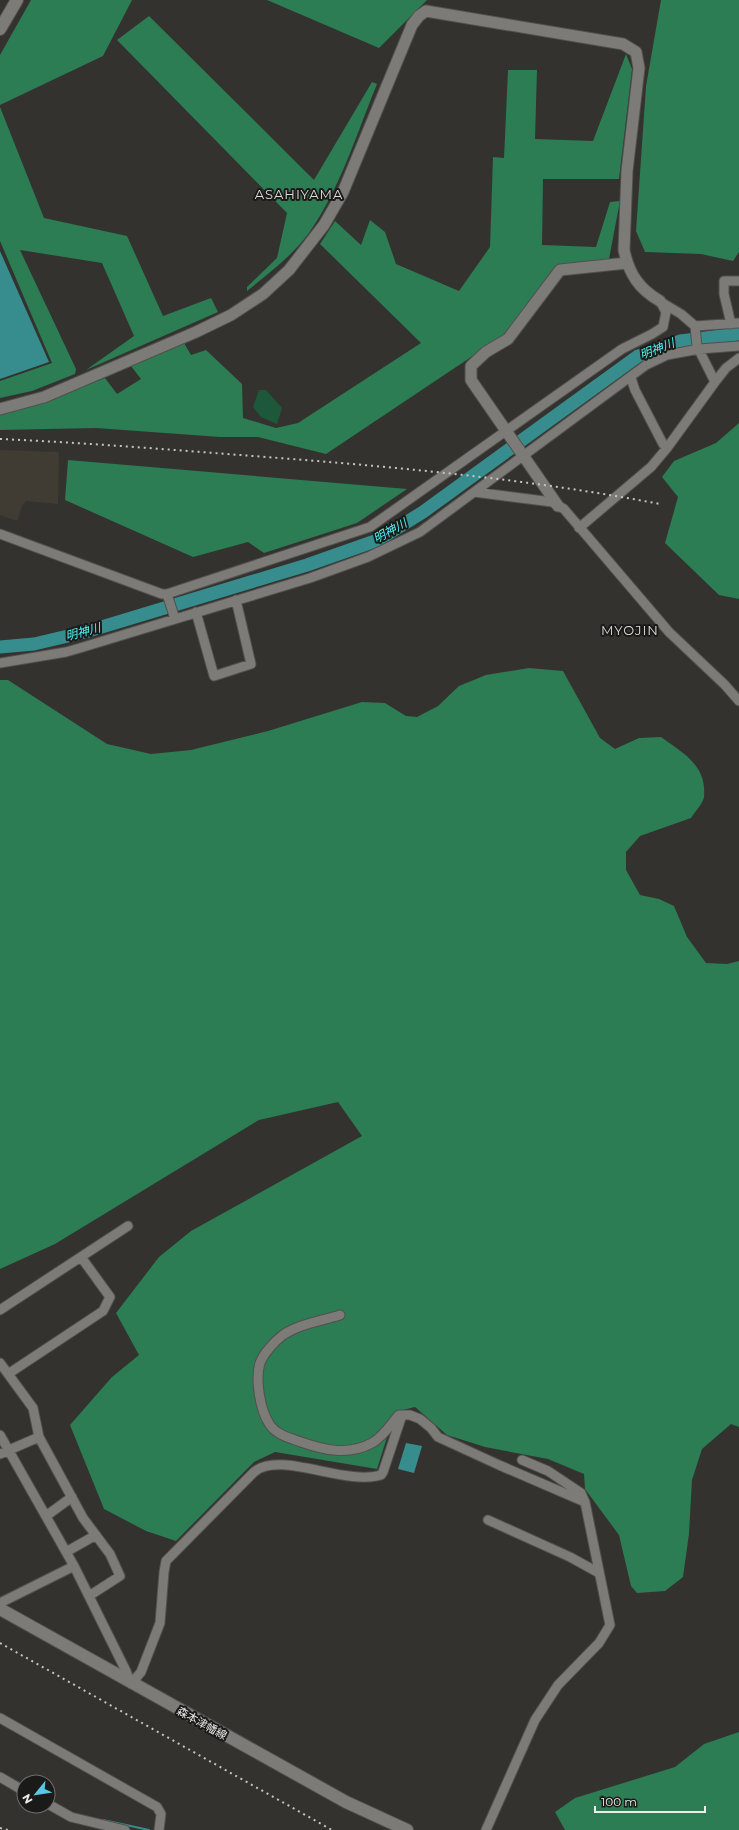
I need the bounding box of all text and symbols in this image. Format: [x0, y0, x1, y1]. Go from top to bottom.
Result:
district label: ASAHIYAMA [255, 186, 343, 202]
water label: 明神川 [637, 334, 678, 362]
water label: 明神川 [370, 514, 411, 546]
water label: 明神川 [64, 619, 104, 643]
district label: MYOJIN [601, 622, 659, 638]
street label: 森本津幡線 [175, 1704, 229, 1742]
north arrow [16, 1774, 56, 1814]
scale bar [595, 1788, 705, 1814]
text: N [19, 1792, 36, 1806]
text: 100 m [601, 1794, 637, 1809]

